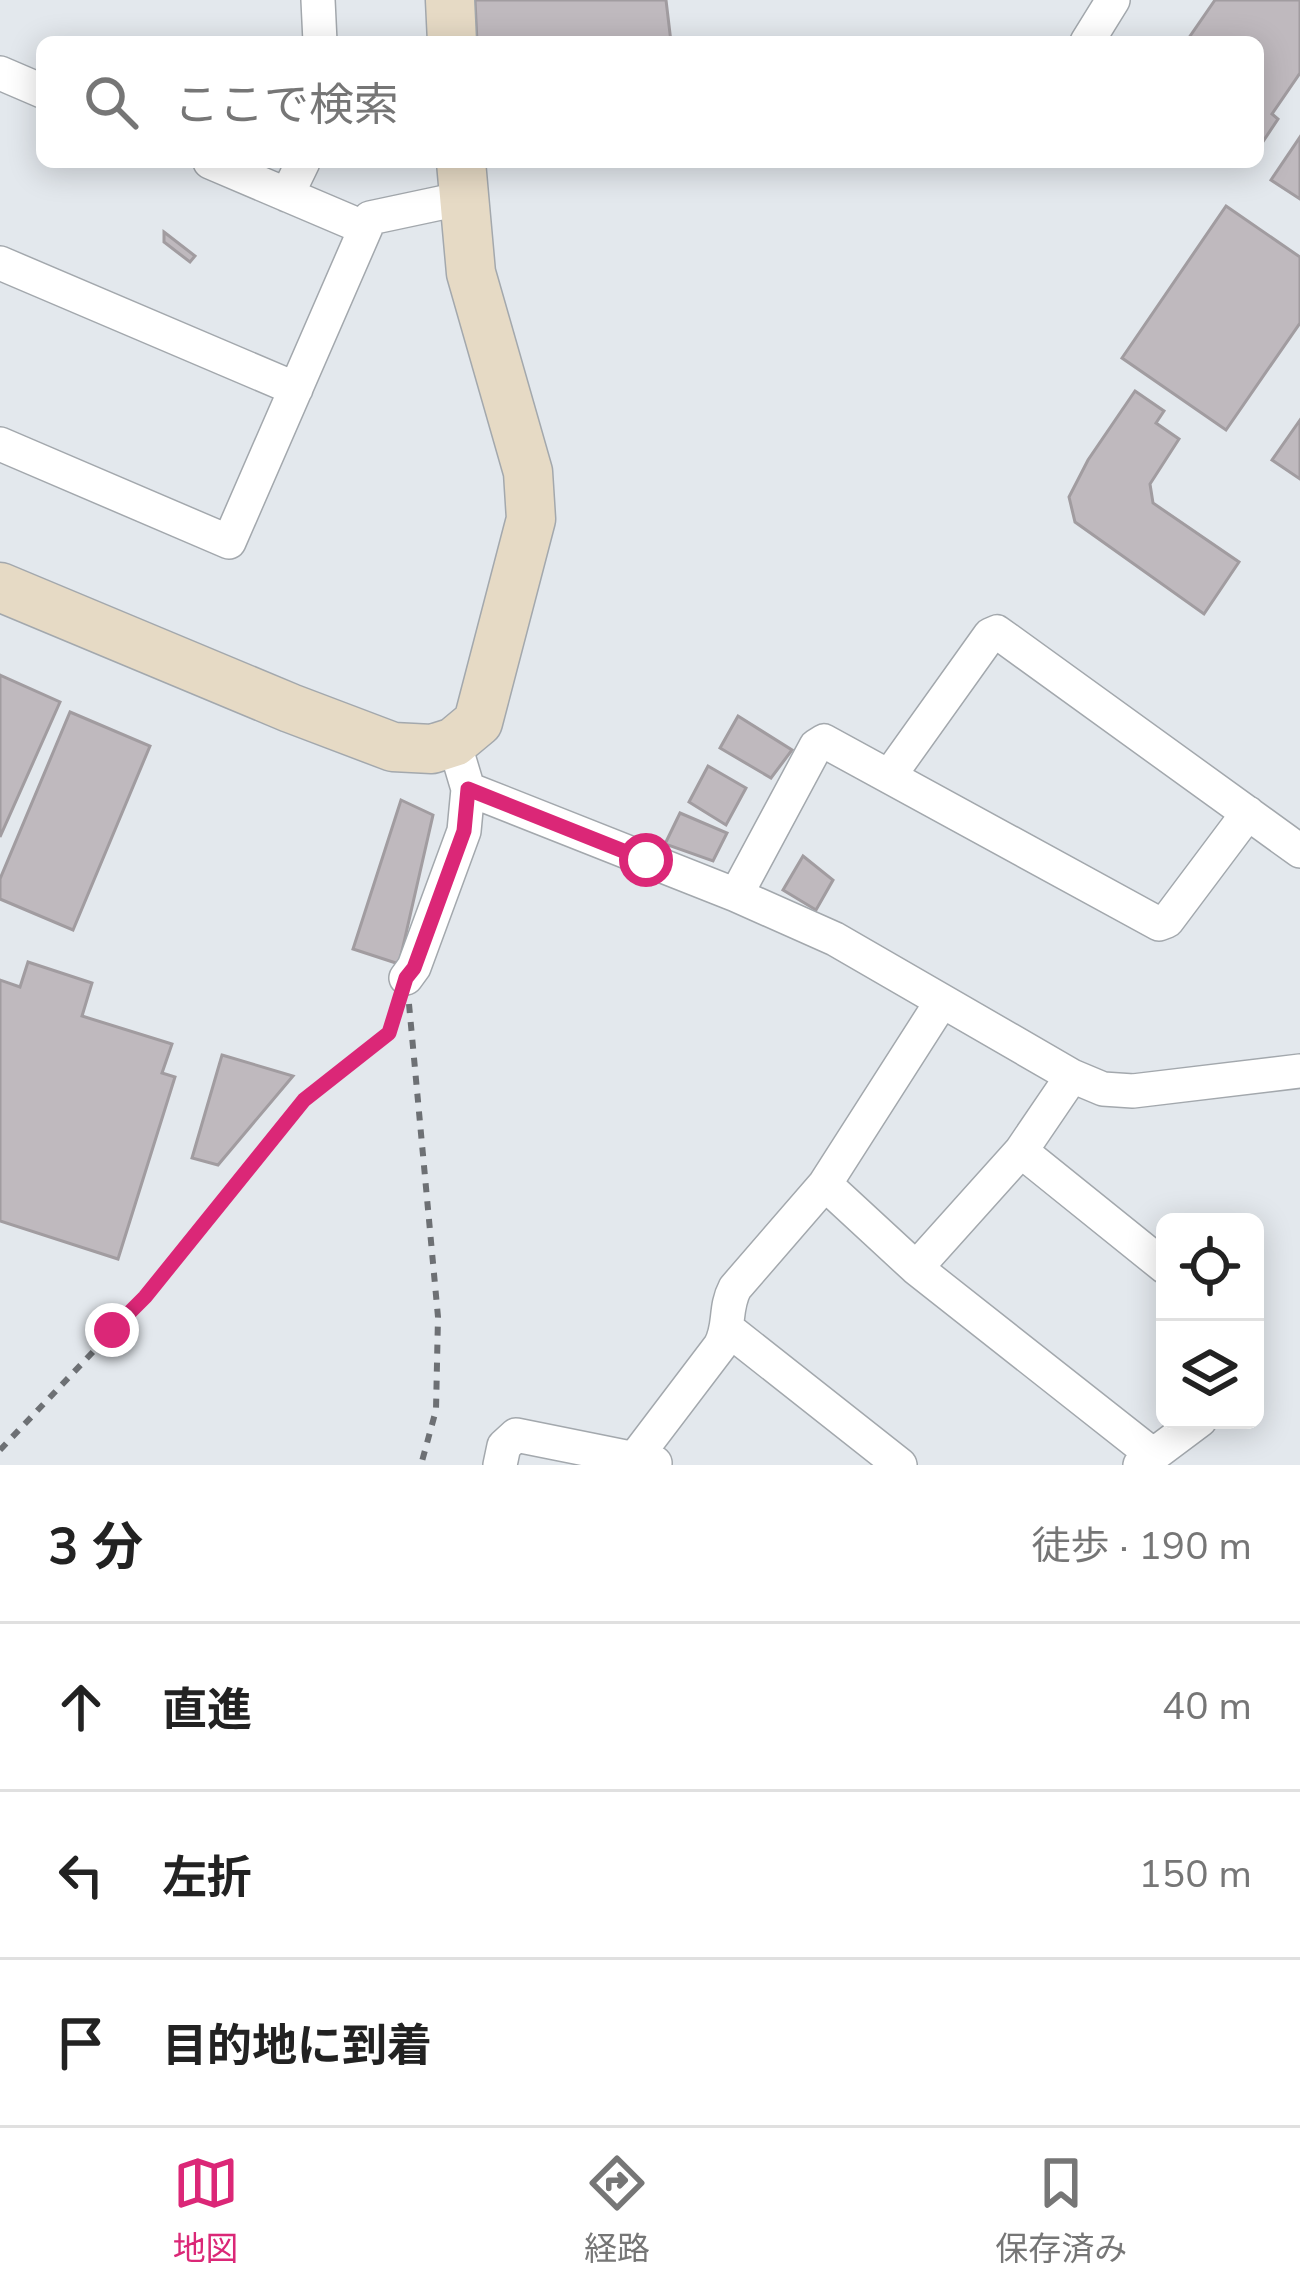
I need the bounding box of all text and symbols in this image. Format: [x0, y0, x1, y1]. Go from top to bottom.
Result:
search box [36, 36, 1264, 168]
icon: search [78, 69, 144, 135]
text: ここで検索 [174, 75, 399, 136]
route start [619, 833, 673, 887]
map controls [1156, 1213, 1264, 1429]
button: locate [1156, 1213, 1264, 1321]
route end [85, 1303, 139, 1357]
button: layers [1156, 1321, 1264, 1429]
text: 3 分 [48, 1512, 143, 1582]
text: 徒歩 · 190 m [1031, 1520, 1252, 1573]
icon: ahead [48, 1674, 114, 1740]
text: 直進 [162, 1680, 252, 1741]
text: 40 m [1162, 1680, 1252, 1733]
icon: left [48, 1842, 114, 1908]
text: 左折 [162, 1848, 252, 1909]
text: 150 m [1138, 1848, 1252, 1901]
icon: arrive [48, 2010, 114, 2076]
text: 目的地に到着 [162, 2016, 432, 2077]
tab: 地図 [173, 2150, 239, 2272]
tab: 経路 [584, 2150, 650, 2272]
tab: 保存済み [995, 2150, 1127, 2272]

